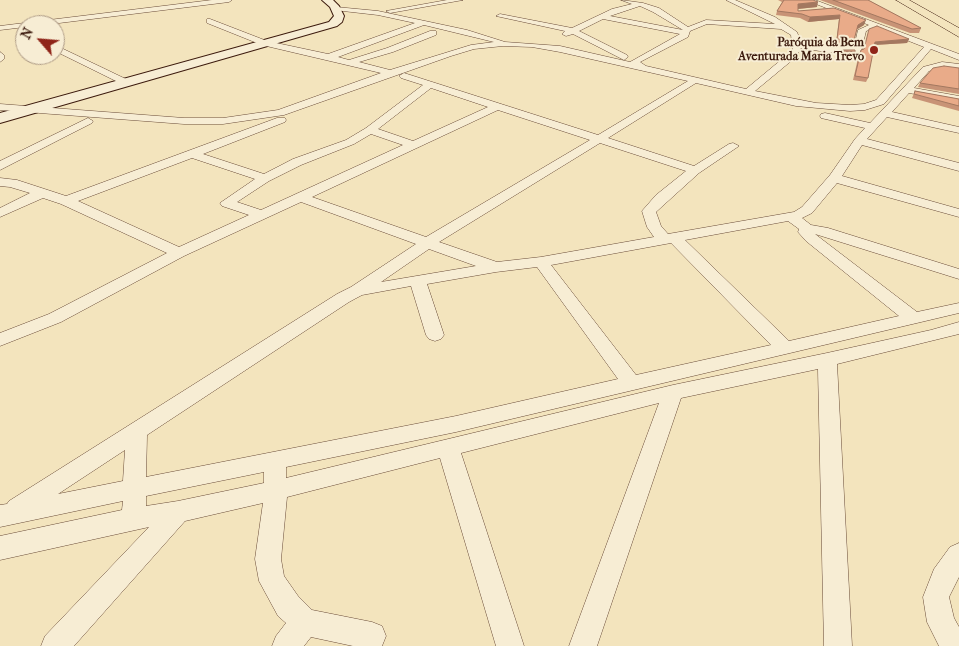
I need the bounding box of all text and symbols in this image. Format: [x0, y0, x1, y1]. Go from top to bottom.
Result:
north arrow [15, 15, 65, 65]
text: N [17, 25, 37, 42]
place label: Paróquia da Bem Aventurada Maria Trevo [738, 36, 864, 64]
marker: Paróquia da Bem Aventurada Maria Trevo [868, 44, 880, 56]

